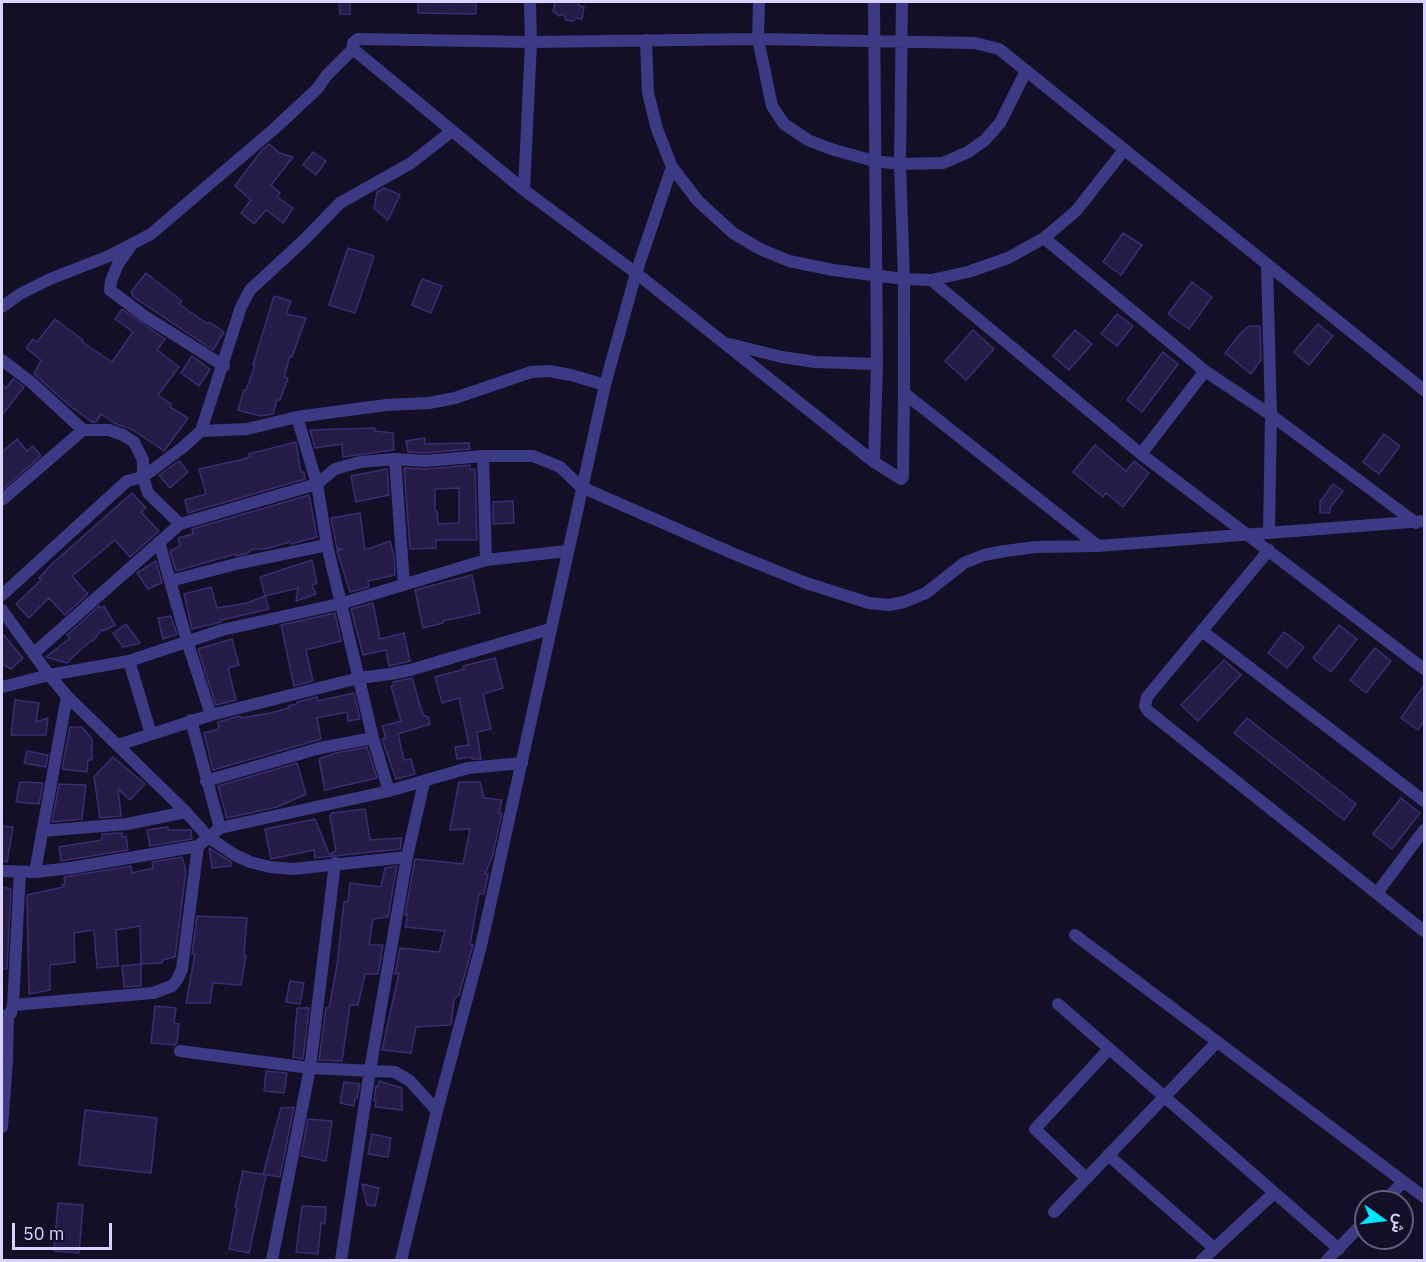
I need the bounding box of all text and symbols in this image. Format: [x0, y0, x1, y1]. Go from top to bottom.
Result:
north arrow [1354, 1190, 1414, 1250]
scale bar [15, 1211, 116, 1249]
text: ش [1387, 1212, 1412, 1236]
text: 50 m [23, 1222, 65, 1245]

